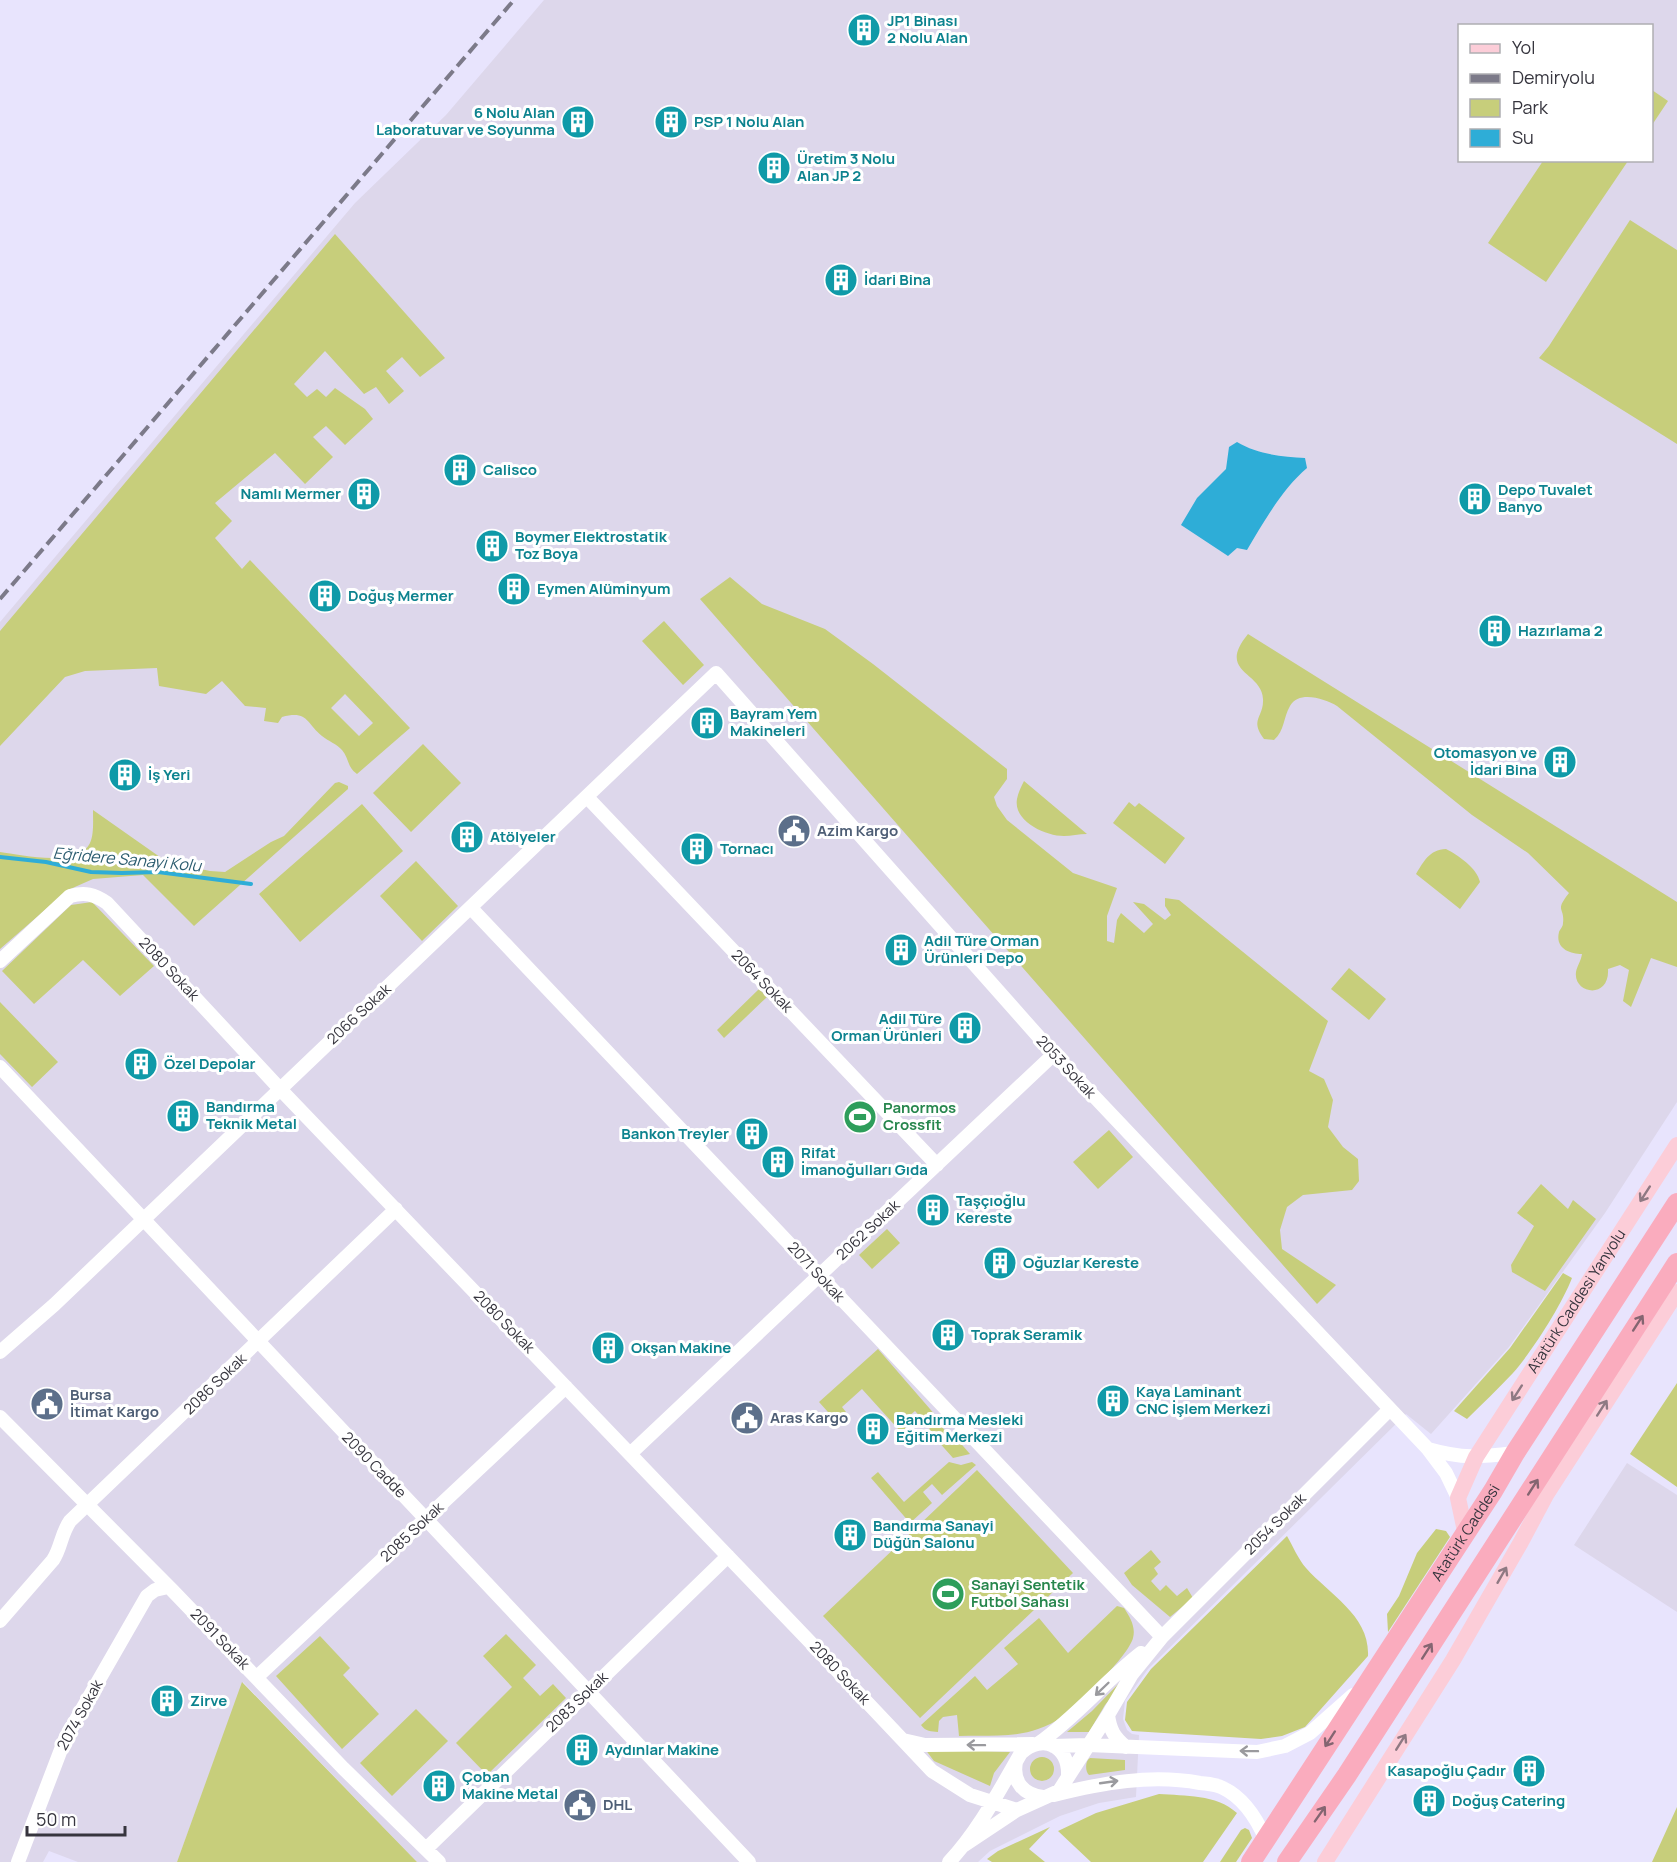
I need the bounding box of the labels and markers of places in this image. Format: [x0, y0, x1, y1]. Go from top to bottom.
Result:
place label: JP1 Binası 2 Nolu Alan [887, 10, 968, 48]
building icon: JP1 Binası 2 Nolu Alan [846, 12, 882, 48]
place label: 6 Nolu Alan Laboratuvar ve Soyunma [376, 102, 555, 140]
building icon: 6 Nolu Alan Laboratuvar ve Soyunma [560, 104, 596, 140]
building icon: PSP 1 Nolu Alan [653, 104, 689, 140]
place label: PSP 1 Nolu Alan [694, 111, 805, 132]
place label: Üretim 3 Nolu Alan JP 2 [797, 148, 895, 186]
building icon: Üretim 3 Nolu Alan JP 2 [756, 150, 792, 186]
building icon: İdari Bina [823, 262, 859, 298]
place label: İdari Bina [864, 269, 931, 290]
building icon: Calisco [442, 452, 478, 488]
place label: Calisco [483, 459, 537, 480]
building icon: Namlı Mermer [346, 476, 382, 512]
place label: Depo Tuvalet Banyo [1498, 479, 1593, 517]
building icon: Depo Tuvalet Banyo [1457, 481, 1493, 517]
place label: Namlı Mermer [240, 483, 341, 504]
place label: Boymer Elektrostatik Toz Boya [515, 526, 668, 564]
building icon: Boymer Elektrostatik Toz Boya [474, 528, 510, 564]
building icon: Eymen Alüminyum [496, 571, 532, 607]
building icon: Doğuş Mermer [307, 578, 343, 614]
place label: Eymen Alüminyum [537, 578, 670, 599]
place label: Doğuş Mermer [348, 585, 454, 606]
building icon: Hazırlama 2 [1477, 613, 1513, 649]
place label: Hazırlama 2 [1518, 620, 1603, 641]
place label: Bayram Yem Makineleri [730, 703, 817, 741]
building icon: Bayram Yem Makineleri [689, 705, 725, 741]
place label: Otomasyon ve İdari Bina [1434, 742, 1537, 780]
building icon: Otomasyon ve İdari Bina [1542, 744, 1578, 780]
building icon: İş Yeri [107, 757, 143, 793]
place label: İş Yeri [148, 764, 191, 785]
public building icon: Azim Kargo [776, 813, 812, 849]
building icon: Atölyeler [449, 819, 485, 855]
place label: Azim Kargo [817, 820, 898, 841]
place label: Atölyeler [490, 826, 556, 847]
building icon: Tornacı [679, 831, 715, 867]
place label: Tornacı [720, 838, 774, 859]
place label: Adil Türe Orman Ürünleri Depo [924, 930, 1039, 968]
building icon: Adil Türe Orman Ürünleri Depo [883, 932, 919, 968]
place label: Adil Türe Orman Ürünleri [831, 1008, 942, 1046]
building icon: Adil Türe Orman Ürünleri [947, 1010, 983, 1046]
building icon: Özel Depolar [123, 1046, 159, 1082]
place label: Özel Depolar [164, 1053, 256, 1074]
place label: Bandırma Teknik Metal [206, 1096, 297, 1134]
place label: Panormos Crossfit [883, 1097, 956, 1135]
building icon: Bandırma Teknik Metal [165, 1098, 201, 1134]
sports icon: Panormos Crossfit [842, 1099, 878, 1135]
building icon: Bankon Treyler [734, 1116, 770, 1152]
place label: Bankon Treyler [621, 1123, 729, 1144]
place label: Rifat İmanoğulları Gıda [801, 1142, 928, 1180]
building icon: Rifat İmanoğulları Gıda [760, 1144, 796, 1180]
place label: Taşçıoğlu Kereste [956, 1190, 1026, 1228]
building icon: Taşçıoğlu Kereste [915, 1192, 951, 1228]
building icon: Oğuzlar Kereste [982, 1245, 1018, 1281]
place label: Oğuzlar Kereste [1023, 1252, 1139, 1273]
building icon: Toprak Seramik [930, 1317, 966, 1353]
place label: Toprak Seramik [971, 1324, 1083, 1345]
building icon: Okşan Makine [590, 1330, 626, 1366]
place label: Okşan Makine [631, 1337, 731, 1358]
place label: Kaya Laminant CNC İşlem Merkezi [1136, 1381, 1271, 1419]
building icon: Kaya Laminant CNC İşlem Merkezi [1095, 1383, 1131, 1419]
place label: Bursa İtimat Kargo [70, 1384, 159, 1422]
public building icon: Bursa İtimat Kargo [29, 1386, 65, 1422]
public building icon: Aras Kargo [729, 1400, 765, 1436]
place label: Aras Kargo [770, 1407, 848, 1428]
place label: Bandırma Mesleki Eğitim Merkezi [896, 1409, 1023, 1447]
building icon: Bandırma Mesleki Eğitim Merkezi [855, 1411, 891, 1447]
place label: Bandırma Sanayi Düğün Salonu [873, 1515, 994, 1553]
building icon: Bandırma Sanayi Düğün Salonu [832, 1517, 868, 1553]
place label: Sanayi Sentetik Futbol Sahası [971, 1574, 1086, 1612]
sports icon: Sanayi Sentetik Futbol Sahası [930, 1576, 966, 1612]
building icon: Zirve [149, 1683, 185, 1719]
place label: Zirve [190, 1690, 227, 1711]
building icon: Aydınlar Makine [564, 1732, 600, 1768]
place label: Aydınlar Makine [605, 1739, 719, 1760]
building icon: Kasapoğlu Çadır [1511, 1753, 1547, 1789]
place label: Kasapoğlu Çadır [1387, 1760, 1506, 1781]
place label: Çoban Makine Metal [462, 1766, 558, 1804]
building icon: Çoban Makine Metal [421, 1768, 457, 1804]
building icon: Doğuş Catering [1411, 1783, 1447, 1819]
public building icon: DHL [562, 1787, 598, 1823]
place label: Doğuş Catering [1452, 1790, 1565, 1811]
place label: DHL [603, 1794, 632, 1815]

